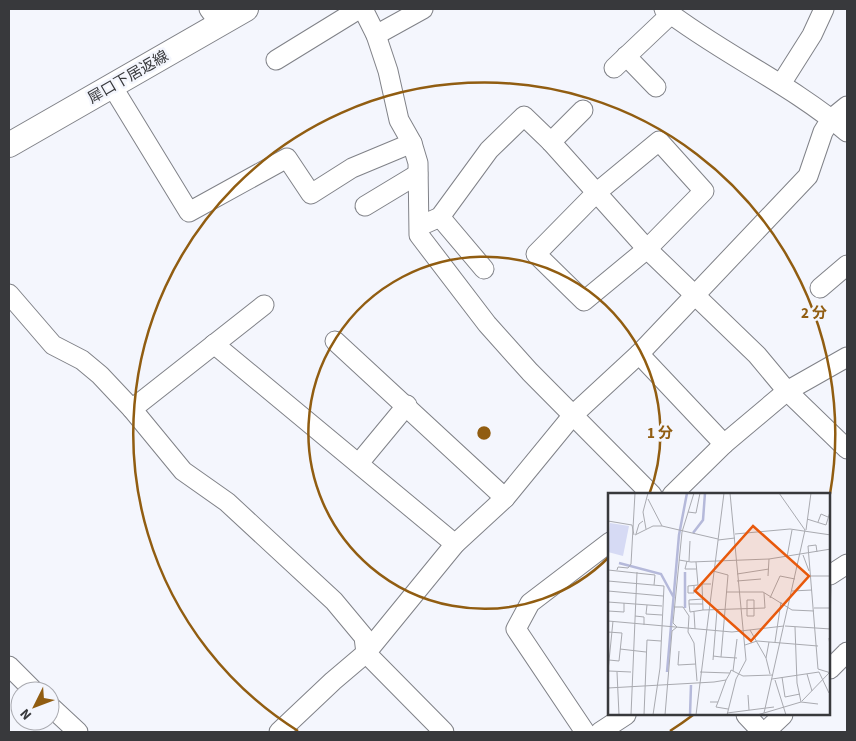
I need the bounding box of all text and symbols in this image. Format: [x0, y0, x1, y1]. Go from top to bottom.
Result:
street label: 犀口下居返線 [84, 46, 172, 109]
text: 2 分 [801, 303, 827, 324]
text: 1 分 [647, 423, 673, 444]
centre of rings [475, 424, 493, 442]
inset map [608, 493, 831, 716]
north arrow [10, 681, 60, 731]
text: N [16, 704, 37, 724]

